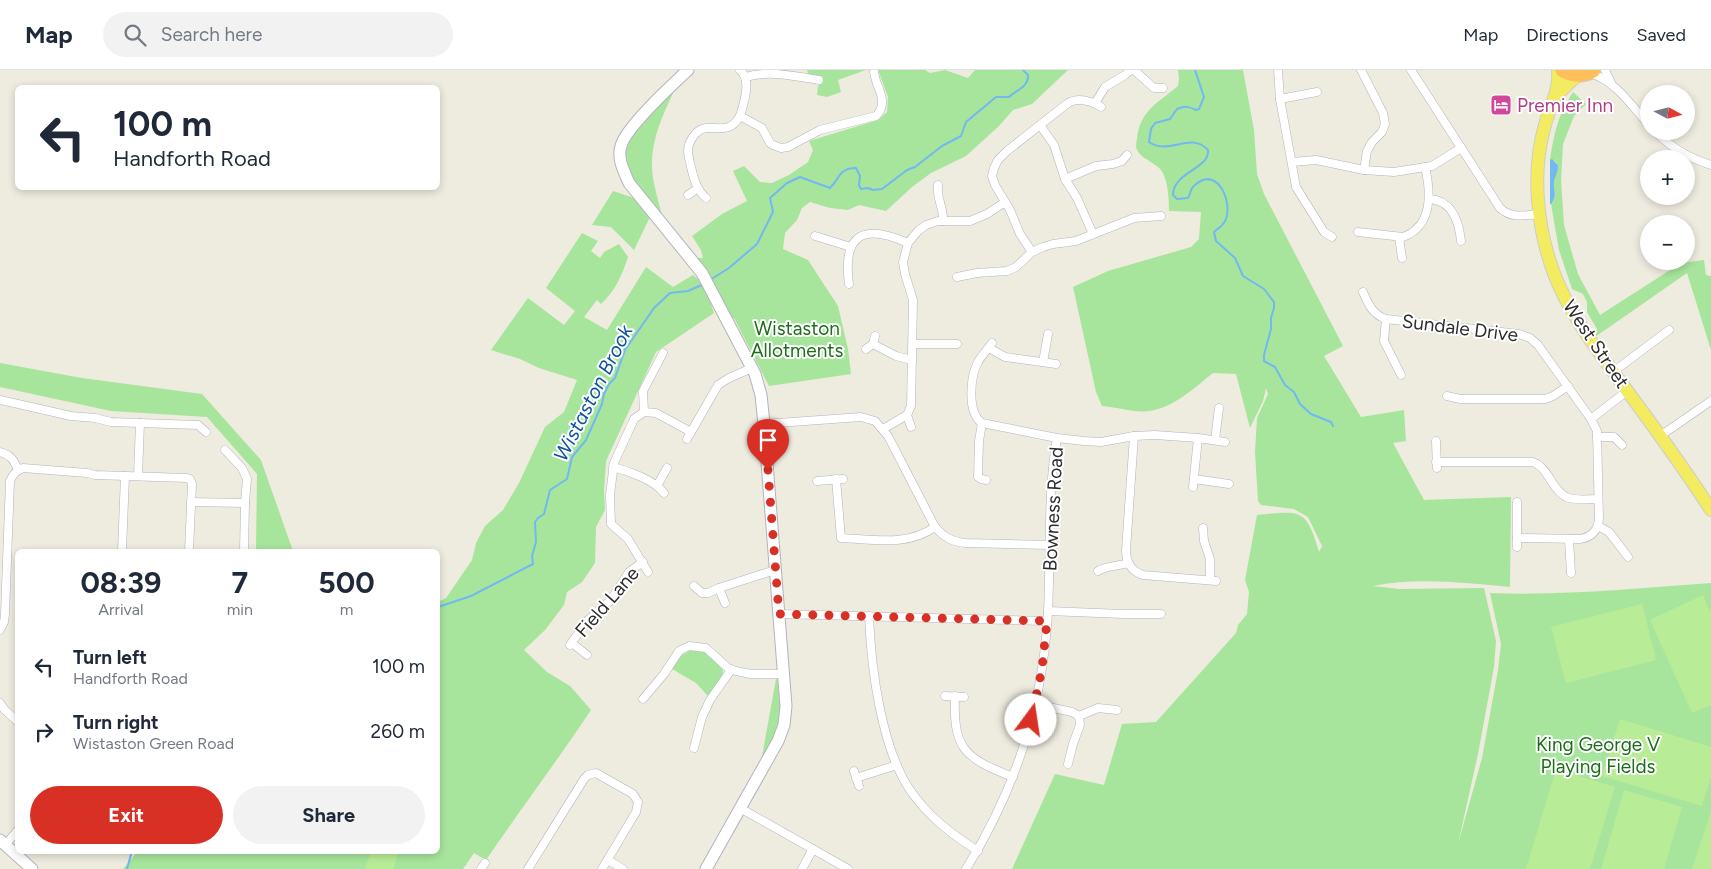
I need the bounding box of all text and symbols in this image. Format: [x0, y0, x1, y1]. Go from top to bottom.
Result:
search box [103, 12, 453, 57]
text: Map [25, 20, 73, 49]
icon: search [121, 21, 149, 49]
text: Search here [161, 23, 262, 46]
text: Map [1463, 24, 1498, 46]
text: Directions [1526, 24, 1608, 46]
text: Saved [1636, 24, 1686, 46]
north arrow [1640, 85, 1695, 140]
map controls [1640, 85, 1695, 270]
hotel icon: Premier Inn [1489, 93, 1513, 117]
place label: Premier Inn [1517, 94, 1613, 117]
text: 100 m [113, 103, 212, 145]
icon: left [30, 105, 95, 170]
text: Handforth Road [113, 145, 271, 172]
button: + [1640, 150, 1695, 205]
button: − [1640, 215, 1695, 270]
street label: West Street [1558, 295, 1634, 393]
street label: Sundale Drive [1401, 309, 1519, 347]
park label: Wistaston Allotments [751, 317, 843, 362]
water label: Wistaston Brook [548, 320, 638, 465]
pin [747, 419, 789, 470]
icon: arrive [754, 426, 782, 454]
street label: Bowness Road [1038, 446, 1068, 572]
street label: Field Lane [570, 562, 644, 642]
text: 08:39 [80, 564, 161, 601]
text: 7 [231, 564, 248, 601]
text: 500 [318, 564, 375, 601]
text: Arrival [98, 600, 143, 619]
text: min [227, 600, 253, 619]
text: m [340, 600, 353, 619]
text: Turn left [73, 646, 147, 669]
icon: left [30, 653, 58, 681]
text: 100 m [372, 655, 425, 678]
text: Handforth Road [73, 669, 188, 688]
position arrow [1004, 693, 1056, 745]
text: Turn right [73, 711, 159, 734]
icon: right [30, 718, 58, 746]
text: 260 m [371, 720, 425, 743]
park label: King George V Playing Fields [1536, 733, 1660, 778]
text: Wistaston Green Road [73, 734, 234, 753]
button: Exit [30, 786, 223, 844]
button: Share [233, 786, 425, 844]

